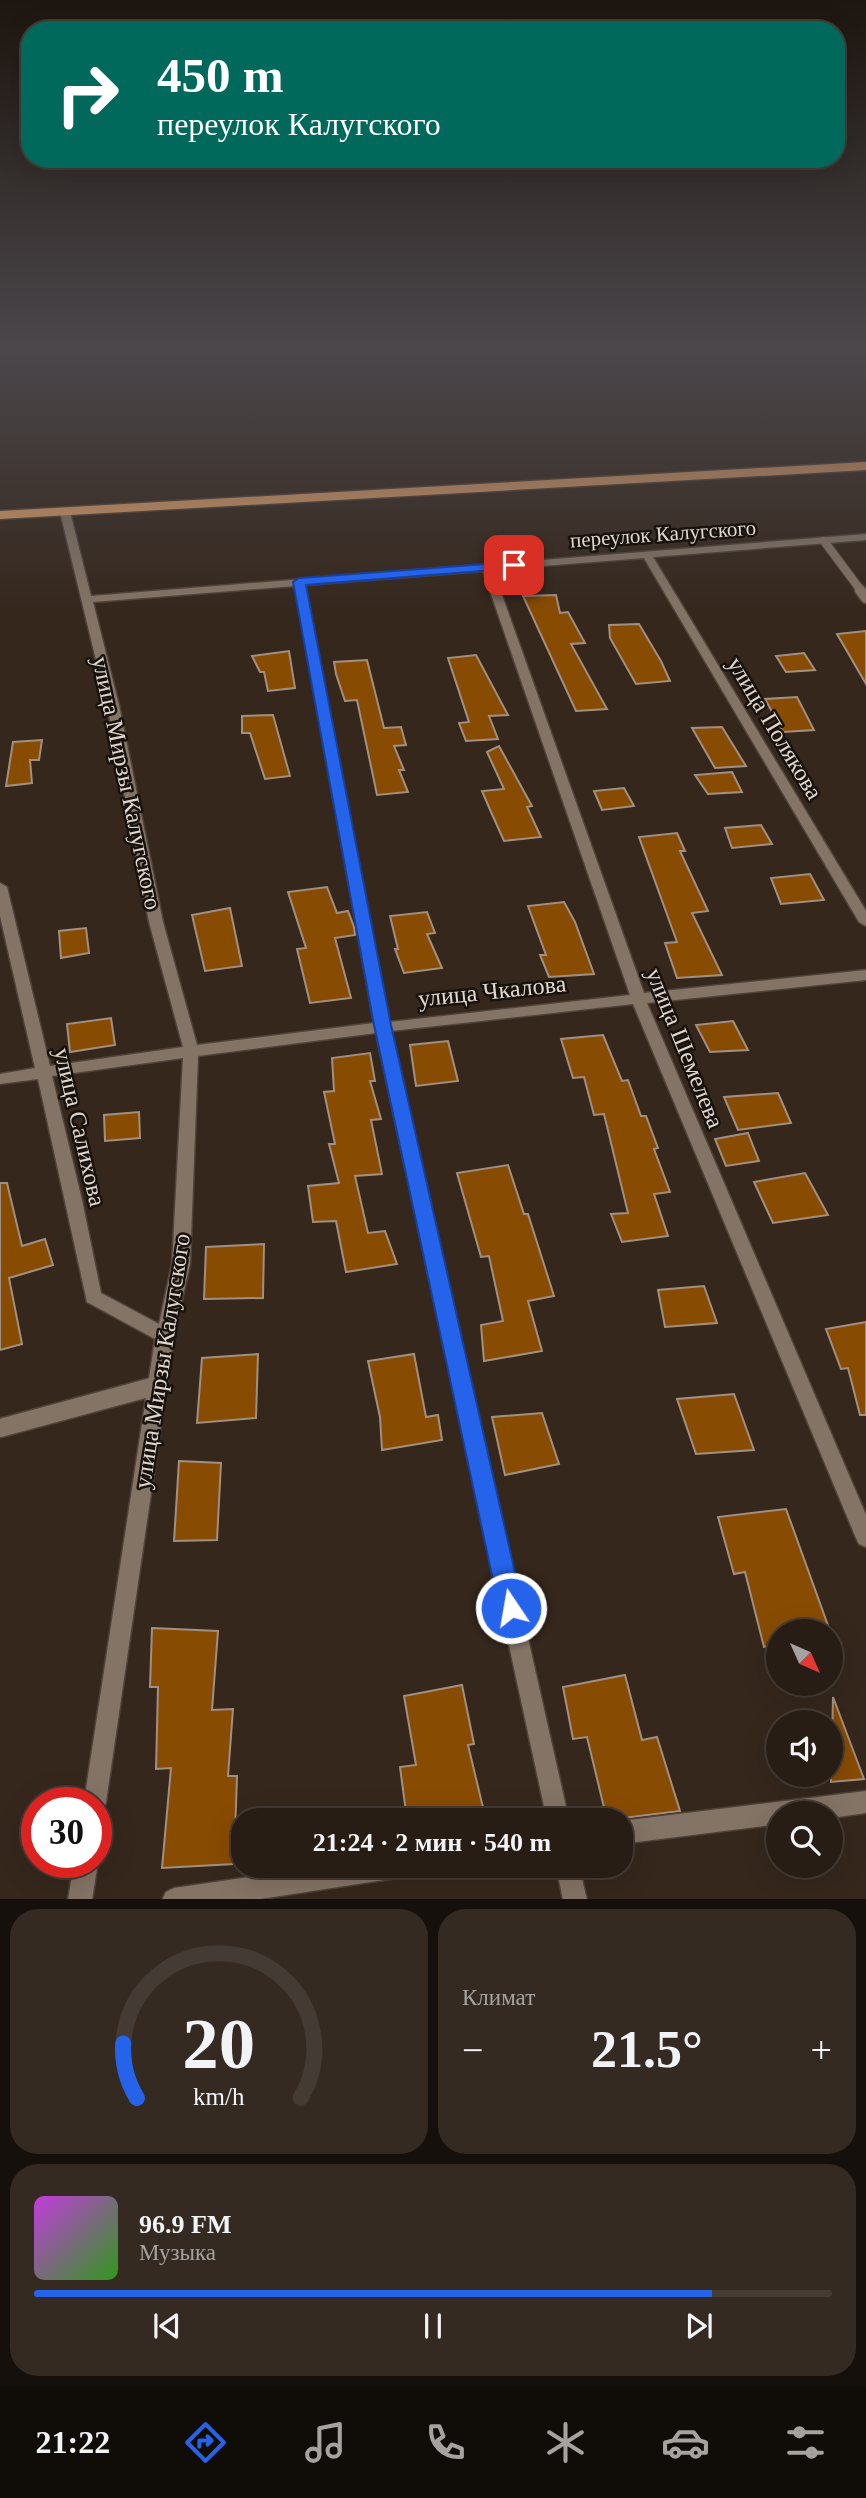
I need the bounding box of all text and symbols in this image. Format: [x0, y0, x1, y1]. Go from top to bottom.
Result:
text: 450 m [157, 48, 284, 103]
icon: right [42, 49, 133, 140]
text: переулок Калугского [157, 106, 441, 142]
street label: переулок Калугского [569, 516, 757, 552]
pin [484, 535, 544, 595]
icon: arrive [495, 546, 533, 584]
street label: улица Полякова [722, 652, 828, 804]
street label: улица Мирзы Калугского [87, 654, 167, 912]
street label: улица Шемелева [641, 964, 729, 1132]
street label: улица Чкалова [417, 970, 568, 1012]
street label: улица Салихова [49, 1045, 111, 1209]
street label: улица Мирзы Калугского [129, 1232, 195, 1490]
position arrow [474, 1571, 548, 1645]
north arrow [766, 1619, 844, 1696]
map controls [766, 1619, 843, 1878]
button: sound [766, 1710, 843, 1787]
speed limit sign: 30 [21, 1787, 112, 1878]
button: search [766, 1801, 843, 1878]
text: 21:24 · 2 мин · 540 m [313, 1828, 551, 1857]
text: Климат [462, 1985, 535, 2010]
text: 20 [183, 2003, 255, 2084]
text: 21.5° [591, 2021, 703, 2078]
text: − [462, 2029, 483, 2071]
text: + [811, 2029, 832, 2071]
text: km/h [193, 2082, 245, 2109]
text: 96.9 FM [139, 2210, 231, 2239]
text: Музыка [139, 2240, 216, 2265]
icon: previous [148, 2307, 186, 2345]
icon: pause [414, 2307, 452, 2345]
icon: next [680, 2307, 718, 2345]
icon: directions [181, 2418, 230, 2467]
icon: music [301, 2418, 350, 2467]
icon: phone [421, 2418, 470, 2467]
icon: climate [541, 2418, 590, 2467]
icon: car [661, 2418, 710, 2467]
icon: filters [781, 2418, 830, 2467]
text: 21:22 [36, 2424, 110, 2460]

